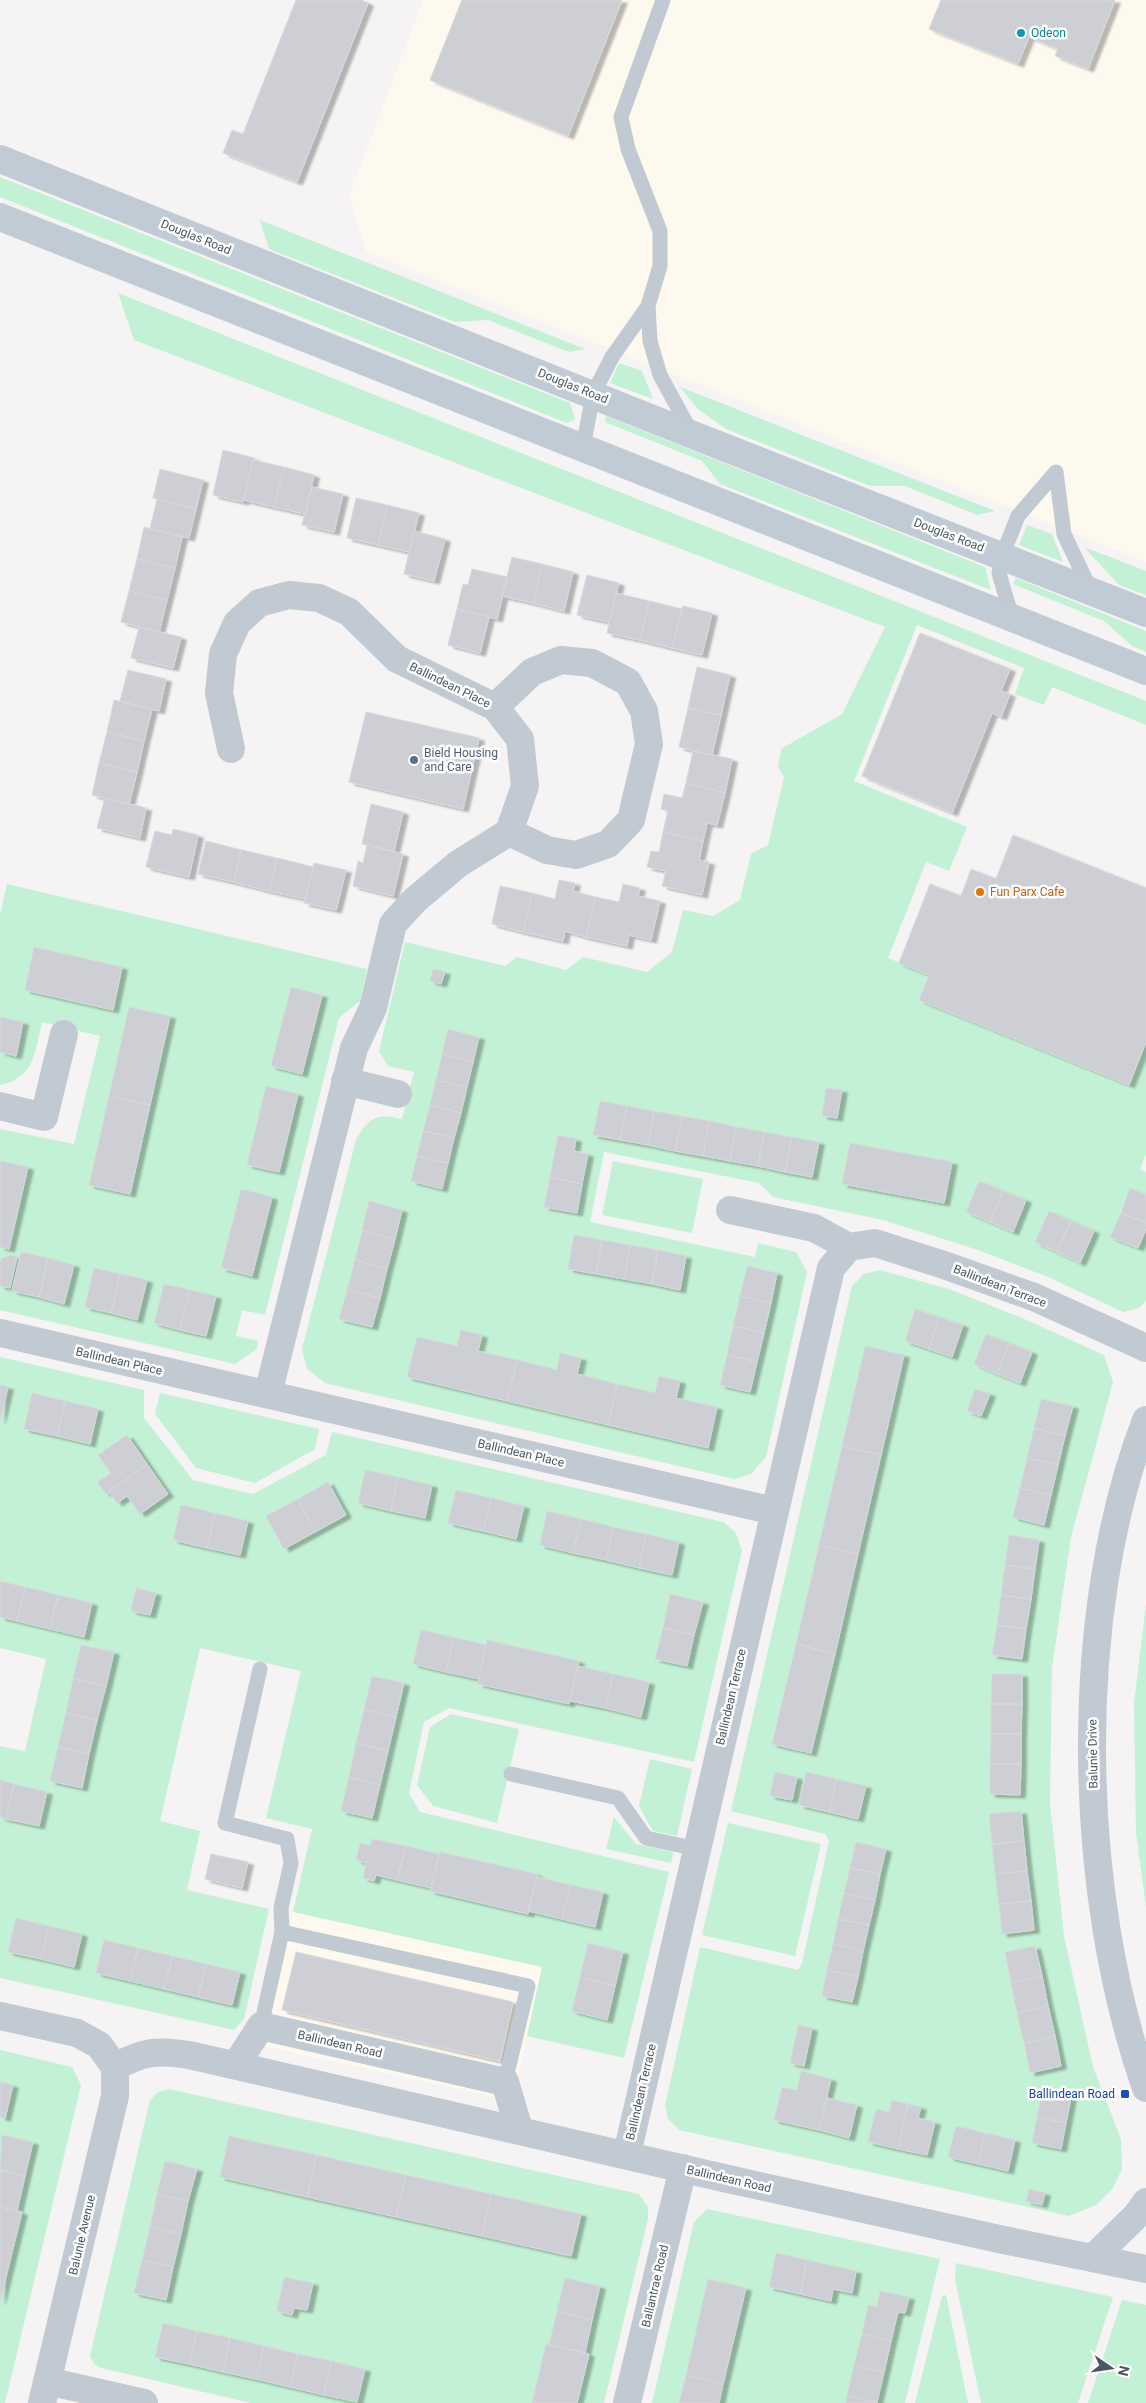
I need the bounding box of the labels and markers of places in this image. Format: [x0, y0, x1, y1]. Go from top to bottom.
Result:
place label: Odeon [1031, 26, 1066, 40]
marker: Odeon [1015, 27, 1027, 39]
place label: Bield Housing and Care [424, 746, 498, 774]
marker: Bield Housing and Care [408, 754, 420, 766]
place label: Fun Parx Cafe [990, 885, 1064, 899]
marker: Fun Parx Cafe [974, 886, 986, 898]
place label: Ballindean Road [1029, 2087, 1115, 2101]
marker: Ballindean Road [1119, 2088, 1131, 2100]

